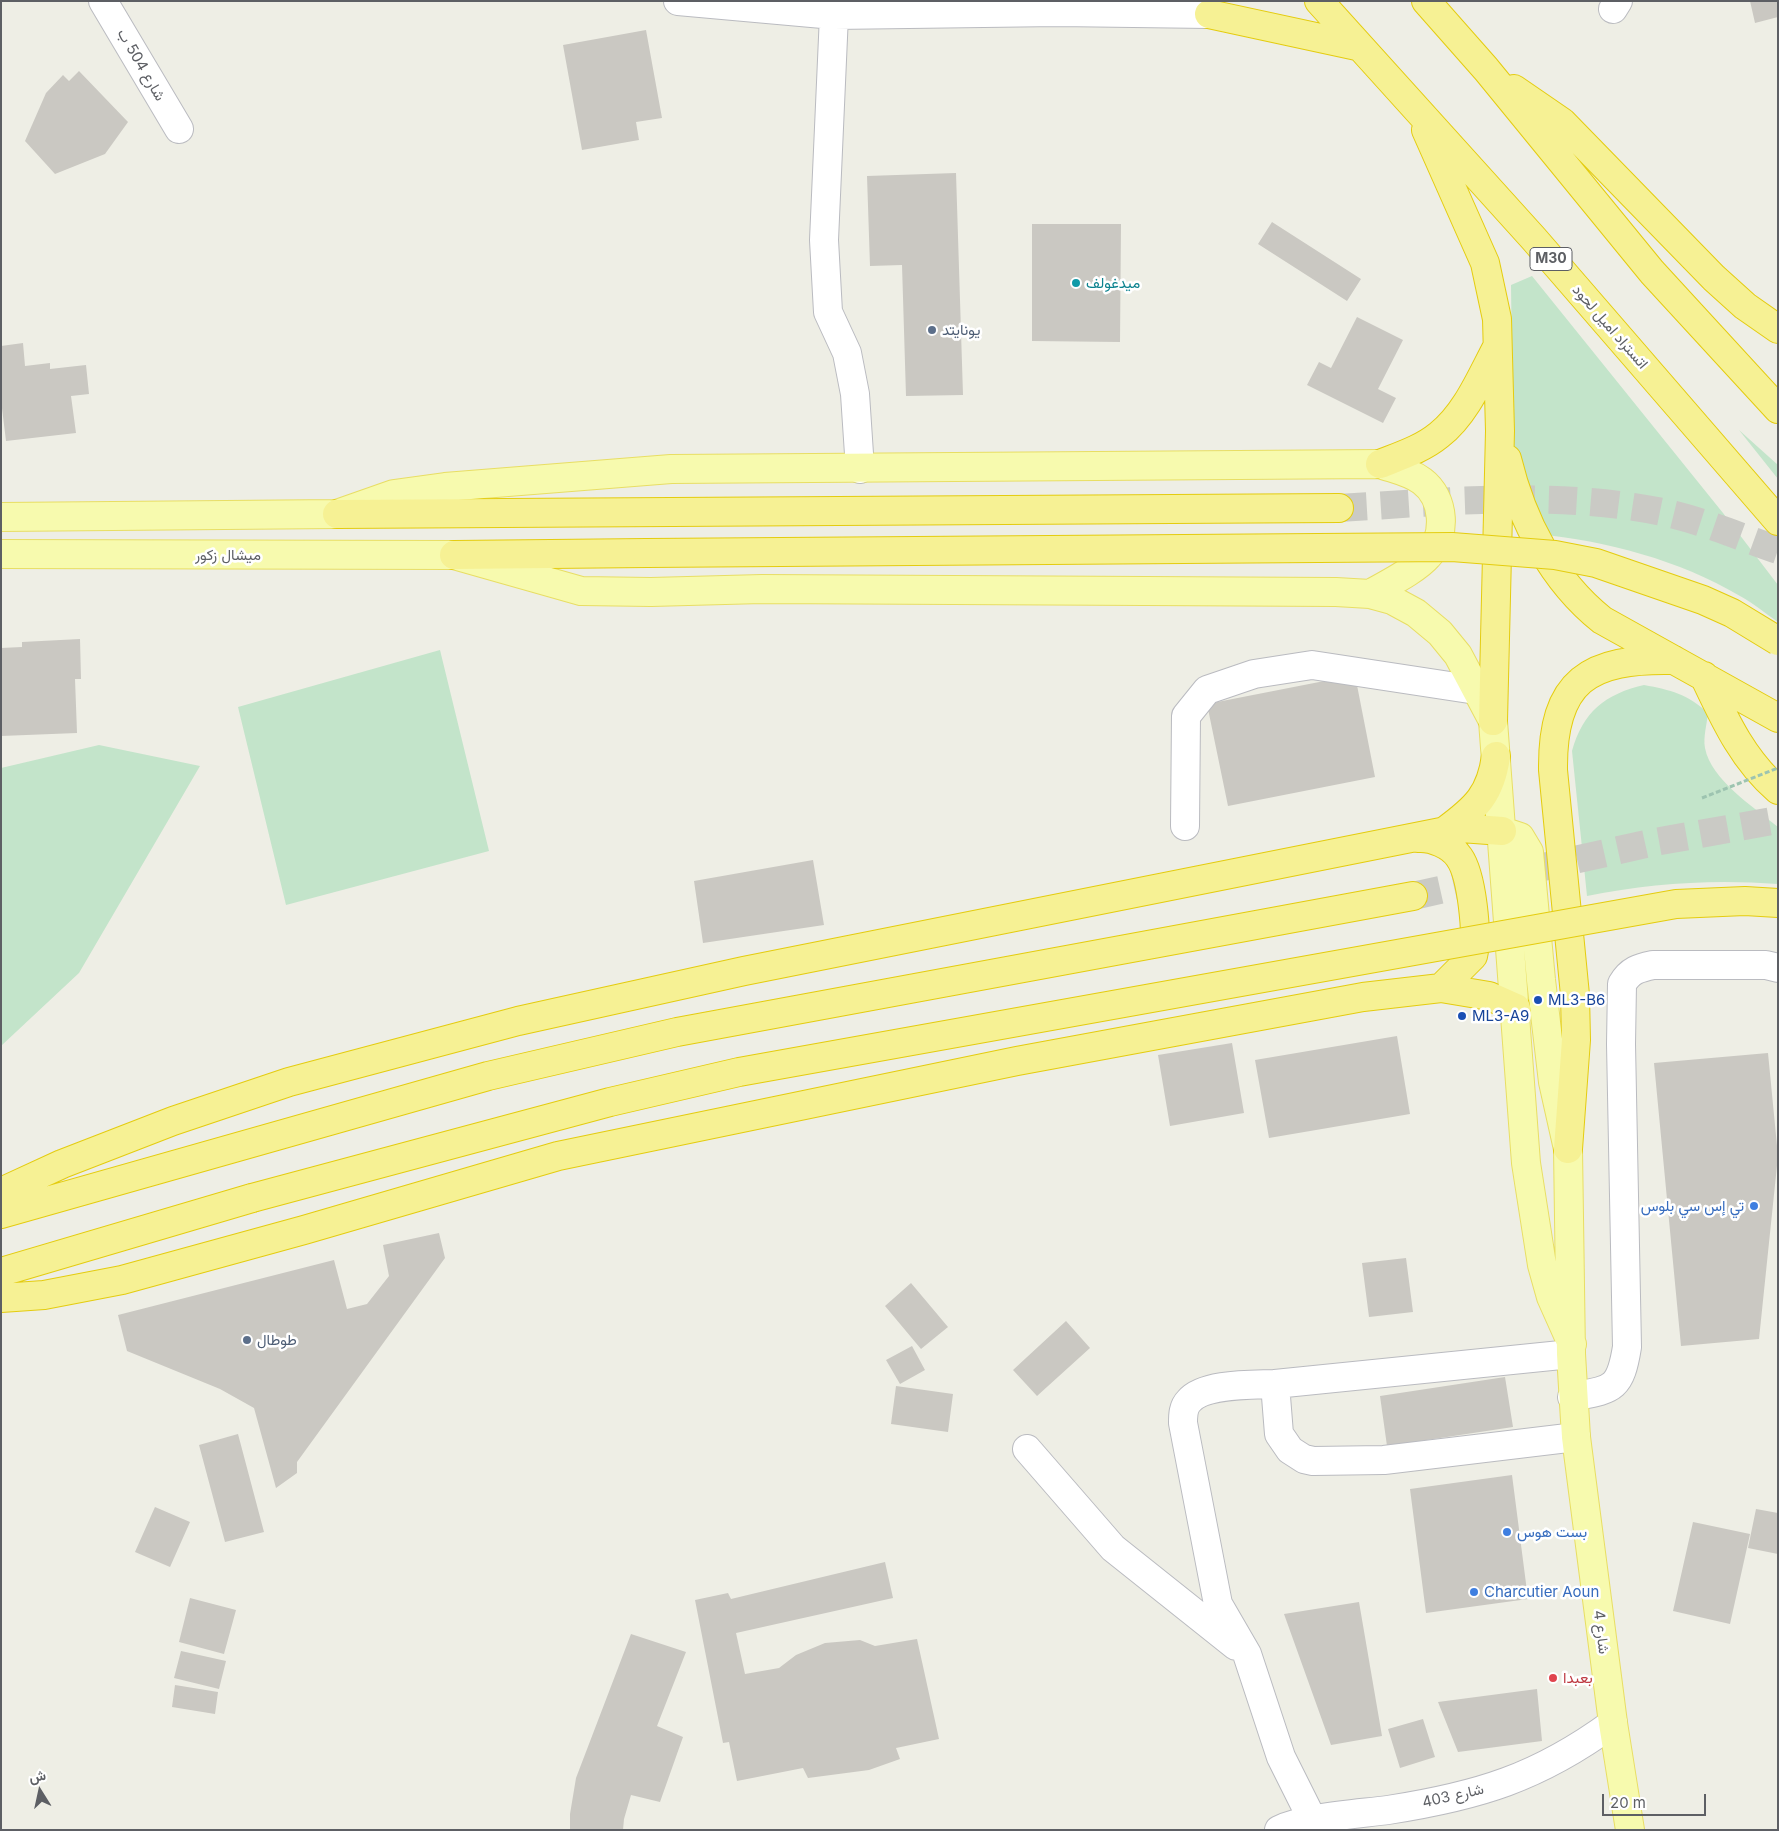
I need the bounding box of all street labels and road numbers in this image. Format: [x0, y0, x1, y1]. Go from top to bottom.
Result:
street label: شارع 504 ب [113, 26, 169, 104]
road number: M30 [1530, 248, 1572, 270]
street label: اتستراد اميل لحود [1568, 281, 1652, 373]
street label: ميشال زكور [195, 546, 261, 564]
street label: شارع 4 [1589, 1609, 1613, 1655]
street label: شارع 403 [1420, 1780, 1486, 1812]

